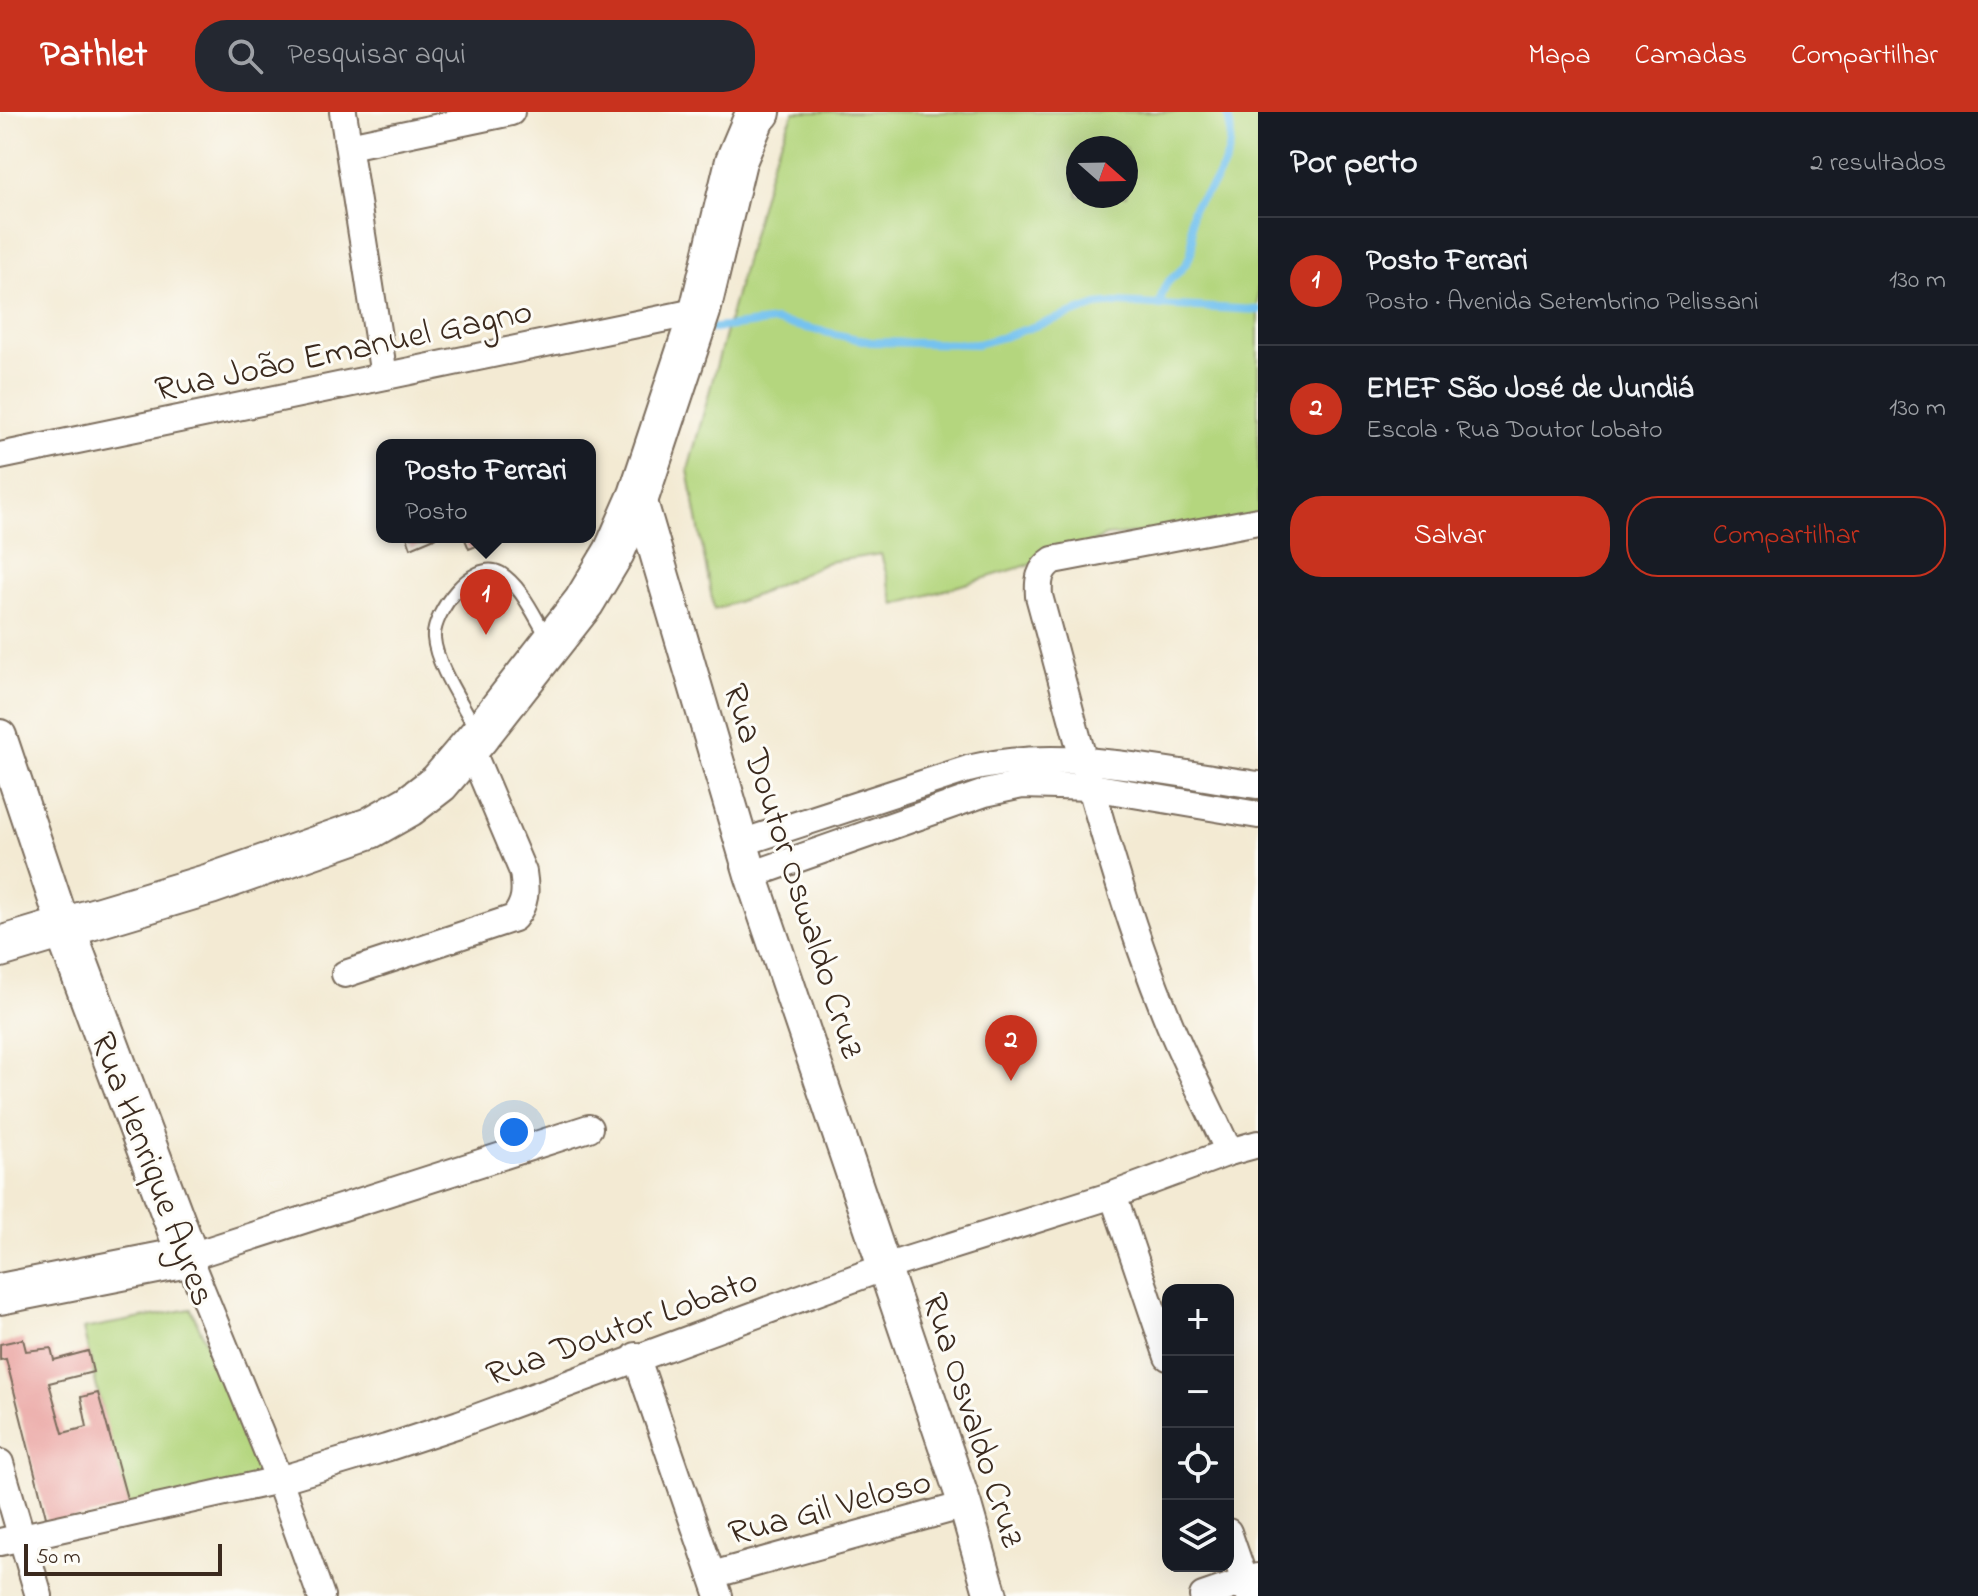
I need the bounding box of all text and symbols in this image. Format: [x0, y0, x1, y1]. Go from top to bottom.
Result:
search box [195, 20, 755, 92]
text: Pathlet [40, 28, 147, 84]
icon: search [223, 34, 267, 78]
text: Pesquisar aqui [287, 34, 466, 78]
text: Mapa [1528, 36, 1591, 77]
text: Camadas [1635, 36, 1747, 77]
text: Compartilhar [1791, 36, 1938, 77]
north arrow [1066, 136, 1138, 208]
text: Por perto [1290, 139, 1418, 189]
text: 2 resultados [1810, 145, 1946, 183]
text: Posto Ferrari [1366, 240, 1528, 284]
text: 1 [1312, 262, 1320, 300]
text: 130 m [1889, 262, 1946, 300]
text: Posto · Avenida Setembrino Pelissani [1366, 284, 1759, 322]
street label: Rua João Emanuel Gagno [150, 287, 537, 418]
text: EMEF São José de Jundiá [1366, 368, 1693, 412]
text: 2 [1310, 390, 1322, 428]
text: 130 m [1889, 390, 1946, 428]
text: Escola · Rua Doutor Lobato [1366, 412, 1663, 450]
popup [376, 439, 596, 543]
text: Posto Ferrari [405, 450, 567, 494]
text: Posto [405, 494, 468, 532]
button: Salvar [1290, 496, 1610, 577]
button: Compartilhar [1626, 496, 1946, 577]
pin: 1 [460, 569, 512, 635]
street label: Rua Doutor Oswaldo Cruz [706, 677, 878, 1066]
pin: 2 [985, 1015, 1037, 1081]
street label: Rua Henrique Ayres [74, 1025, 227, 1314]
your location [494, 1112, 534, 1152]
street label: Rua Doutor Lobato [479, 1255, 766, 1403]
map controls [1162, 1284, 1234, 1572]
button: + [1162, 1284, 1234, 1356]
street label: Rua Osvaldo Cruz [906, 1286, 1038, 1555]
button: − [1162, 1356, 1234, 1428]
button: locate [1162, 1428, 1234, 1500]
street label: Rua Gil Veloso [723, 1457, 937, 1562]
button: layers [1162, 1500, 1234, 1572]
scale bar [24, 1540, 222, 1576]
text: 50 m [36, 1542, 81, 1574]

